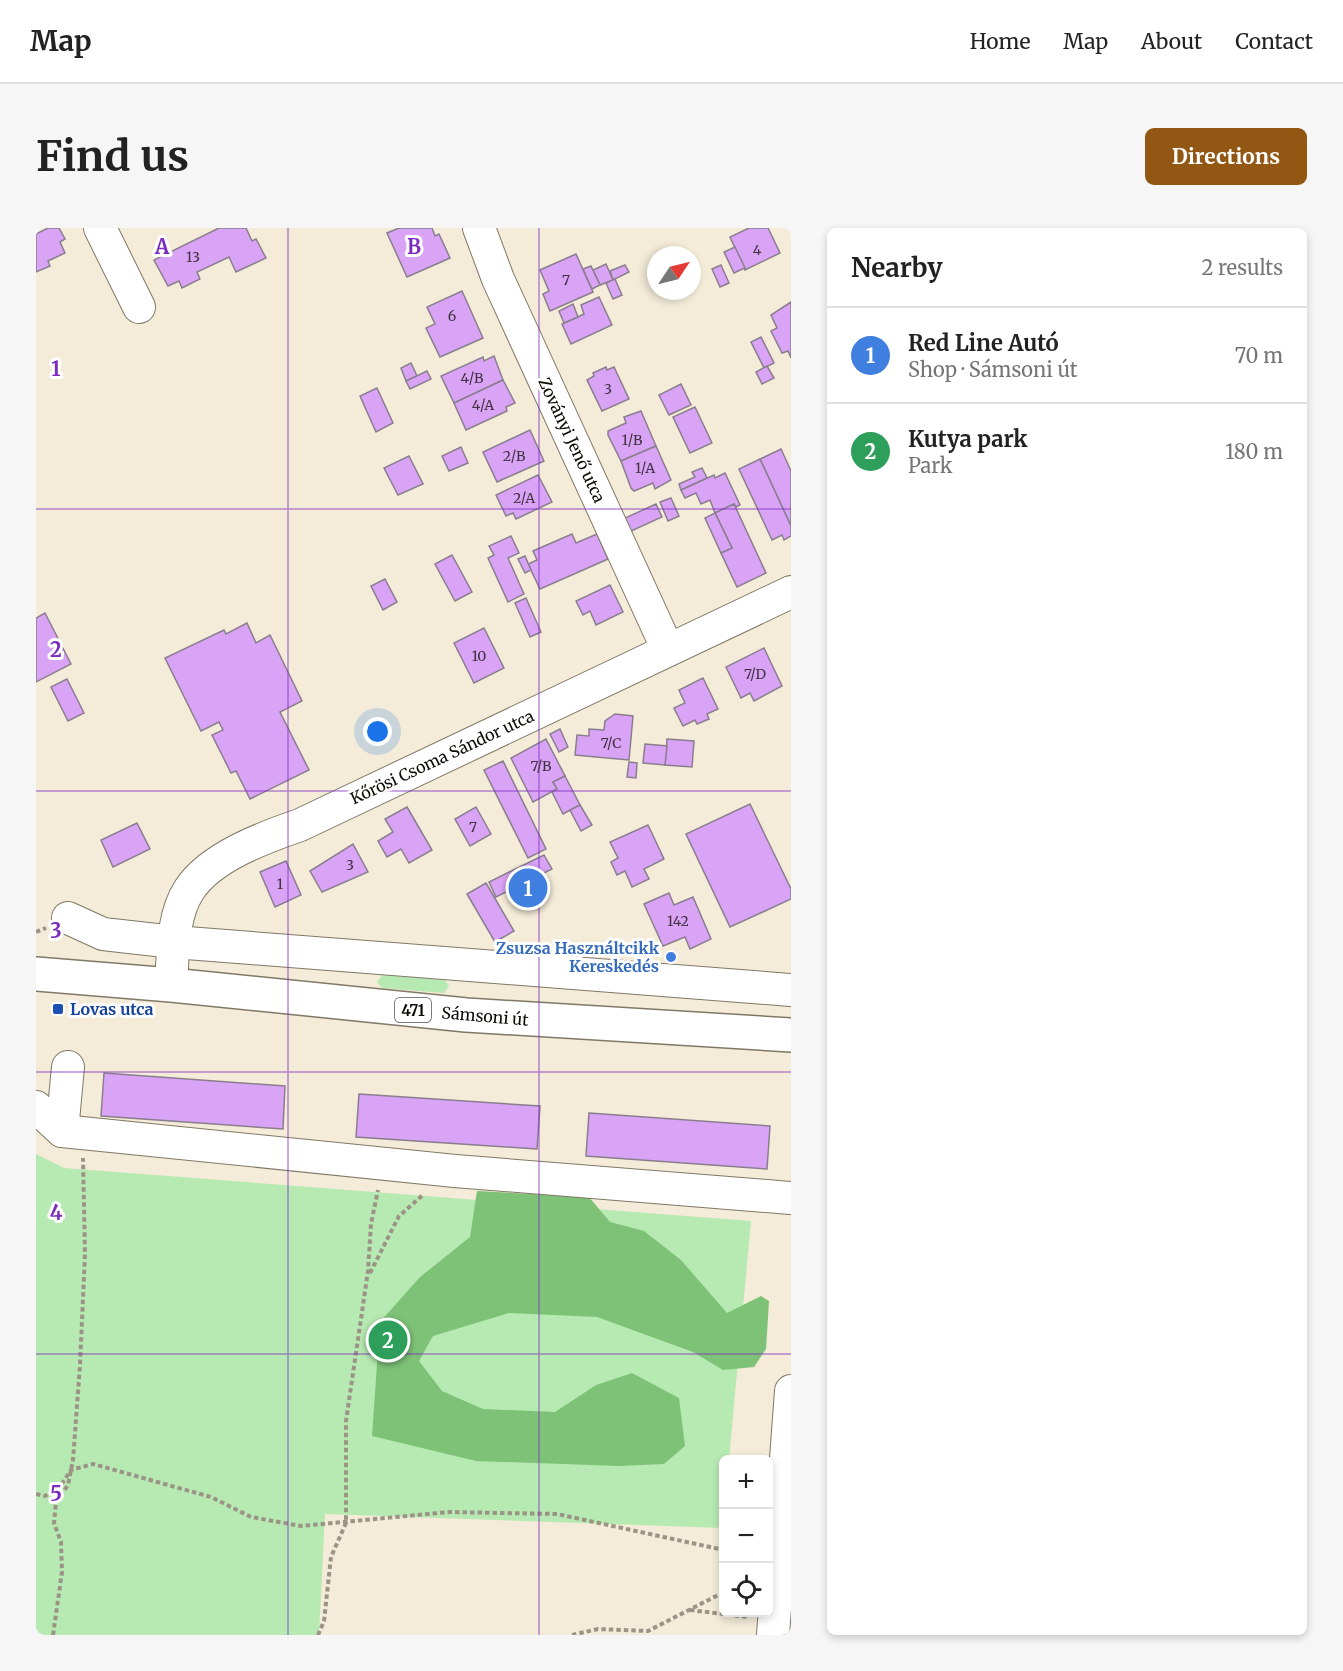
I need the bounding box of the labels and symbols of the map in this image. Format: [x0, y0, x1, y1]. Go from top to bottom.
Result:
text: A [154, 234, 170, 259]
text: B [407, 234, 421, 259]
house number: 4 [753, 241, 762, 259]
north arrow [647, 246, 701, 300]
house number: 13 [186, 248, 200, 266]
house number: 7 [562, 271, 570, 289]
house number: 6 [448, 307, 456, 325]
text: 1 [51, 356, 61, 381]
house number: 4/B [461, 369, 483, 387]
street label: Zoványi Jenő utca [534, 374, 610, 506]
house number: 3 [604, 380, 612, 398]
house number: 4/A [472, 396, 494, 414]
house number: 1/B [622, 431, 642, 449]
house number: 2/B [503, 447, 525, 465]
house number: 1/A [635, 459, 655, 477]
house number: 2/A [513, 489, 535, 507]
text: 2 [50, 637, 62, 662]
house number: 10 [472, 647, 486, 665]
house number: 7/D [744, 665, 767, 683]
street label: Kőrösi Csoma Sándor utca [347, 705, 537, 808]
your location [363, 717, 392, 746]
house number: 7/C [601, 734, 621, 752]
house number: 7/B [531, 757, 551, 775]
house number: 7 [469, 818, 477, 836]
house number: 3 [346, 856, 354, 874]
pin: 1 [508, 866, 548, 910]
house number: 1 [277, 875, 283, 893]
house number: 142 [667, 912, 689, 930]
text: 3 [50, 918, 62, 943]
place label: Zsuzsa Használtcikk Kereskedés [496, 938, 660, 976]
marker: Zsuzsa Használtcikk Kereskedés [664, 950, 678, 964]
road number: 471 [395, 998, 431, 1022]
place label: Lovas utca [70, 999, 153, 1019]
marker: Lovas utca [51, 1002, 65, 1016]
street label: Sámsoni út [441, 1002, 530, 1030]
text: 4 [50, 1200, 63, 1225]
pin: 2 [368, 1318, 408, 1362]
text: 5 [50, 1481, 62, 1506]

